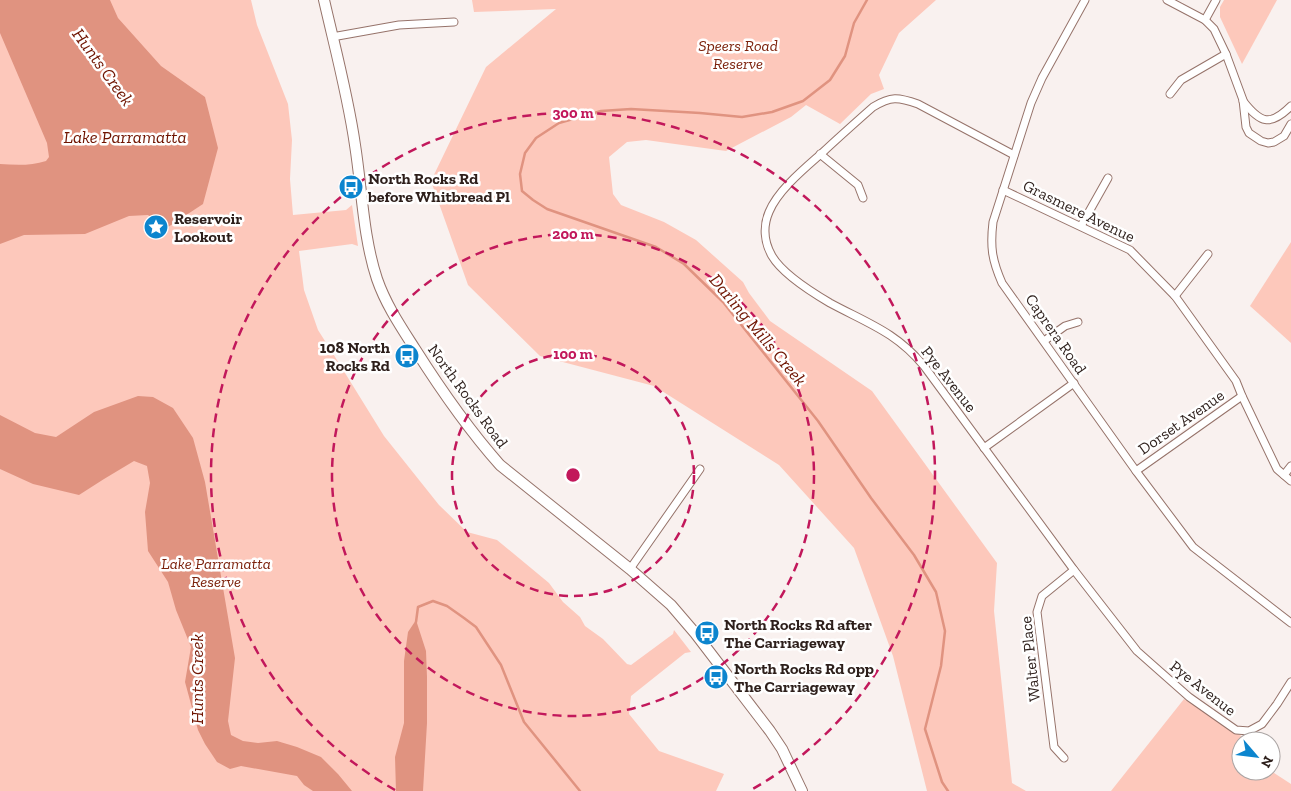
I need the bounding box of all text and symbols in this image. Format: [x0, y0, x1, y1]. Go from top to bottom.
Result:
water label: Hunts Creek [67, 24, 139, 110]
park label: Speers Road Reserve [698, 36, 778, 73]
text: 300 m [552, 104, 594, 122]
water label: Lake Parramatta [63, 126, 187, 148]
place label: North Rocks Rd before Whitbread Pl [367, 169, 510, 206]
bus stop icon: North Rocks Rd before Whitbread Pl [338, 174, 364, 200]
street label: Grasmere Avenue [1020, 176, 1138, 246]
place label: Reservoir Lookout [174, 209, 242, 246]
place icon: Reservoir Lookout [143, 214, 169, 240]
text: 200 m [552, 225, 594, 243]
water label: Darling Mills Creek [705, 269, 811, 391]
street label: Caprera Road [1021, 290, 1091, 378]
place label: 108 North Rocks Rd [320, 338, 391, 375]
street label: North Rocks Road [424, 340, 512, 452]
street label: Pye Avenue [917, 342, 981, 416]
bus stop icon: 108 North Rocks Rd [394, 343, 420, 369]
text: 100 m [553, 345, 593, 363]
street label: Dorset Avenue [1134, 385, 1228, 459]
centre of rings [564, 466, 582, 484]
park label: Lake Parramatta Reserve [161, 554, 271, 591]
place label: North Rocks Rd after The Carriageway [724, 615, 872, 652]
street label: Walter Place [1016, 615, 1044, 703]
bus stop icon: North Rocks Rd after The Carriageway [694, 620, 720, 646]
water label: Hunts Creek [186, 634, 208, 724]
street label: Pye Avenue [1166, 656, 1240, 720]
place label: North Rocks Rd opp The Carriageway [734, 659, 874, 696]
bus stop icon: North Rocks Rd opp The Carriageway [703, 664, 729, 690]
north arrow [1231, 731, 1281, 781]
text: N [1257, 753, 1277, 771]

